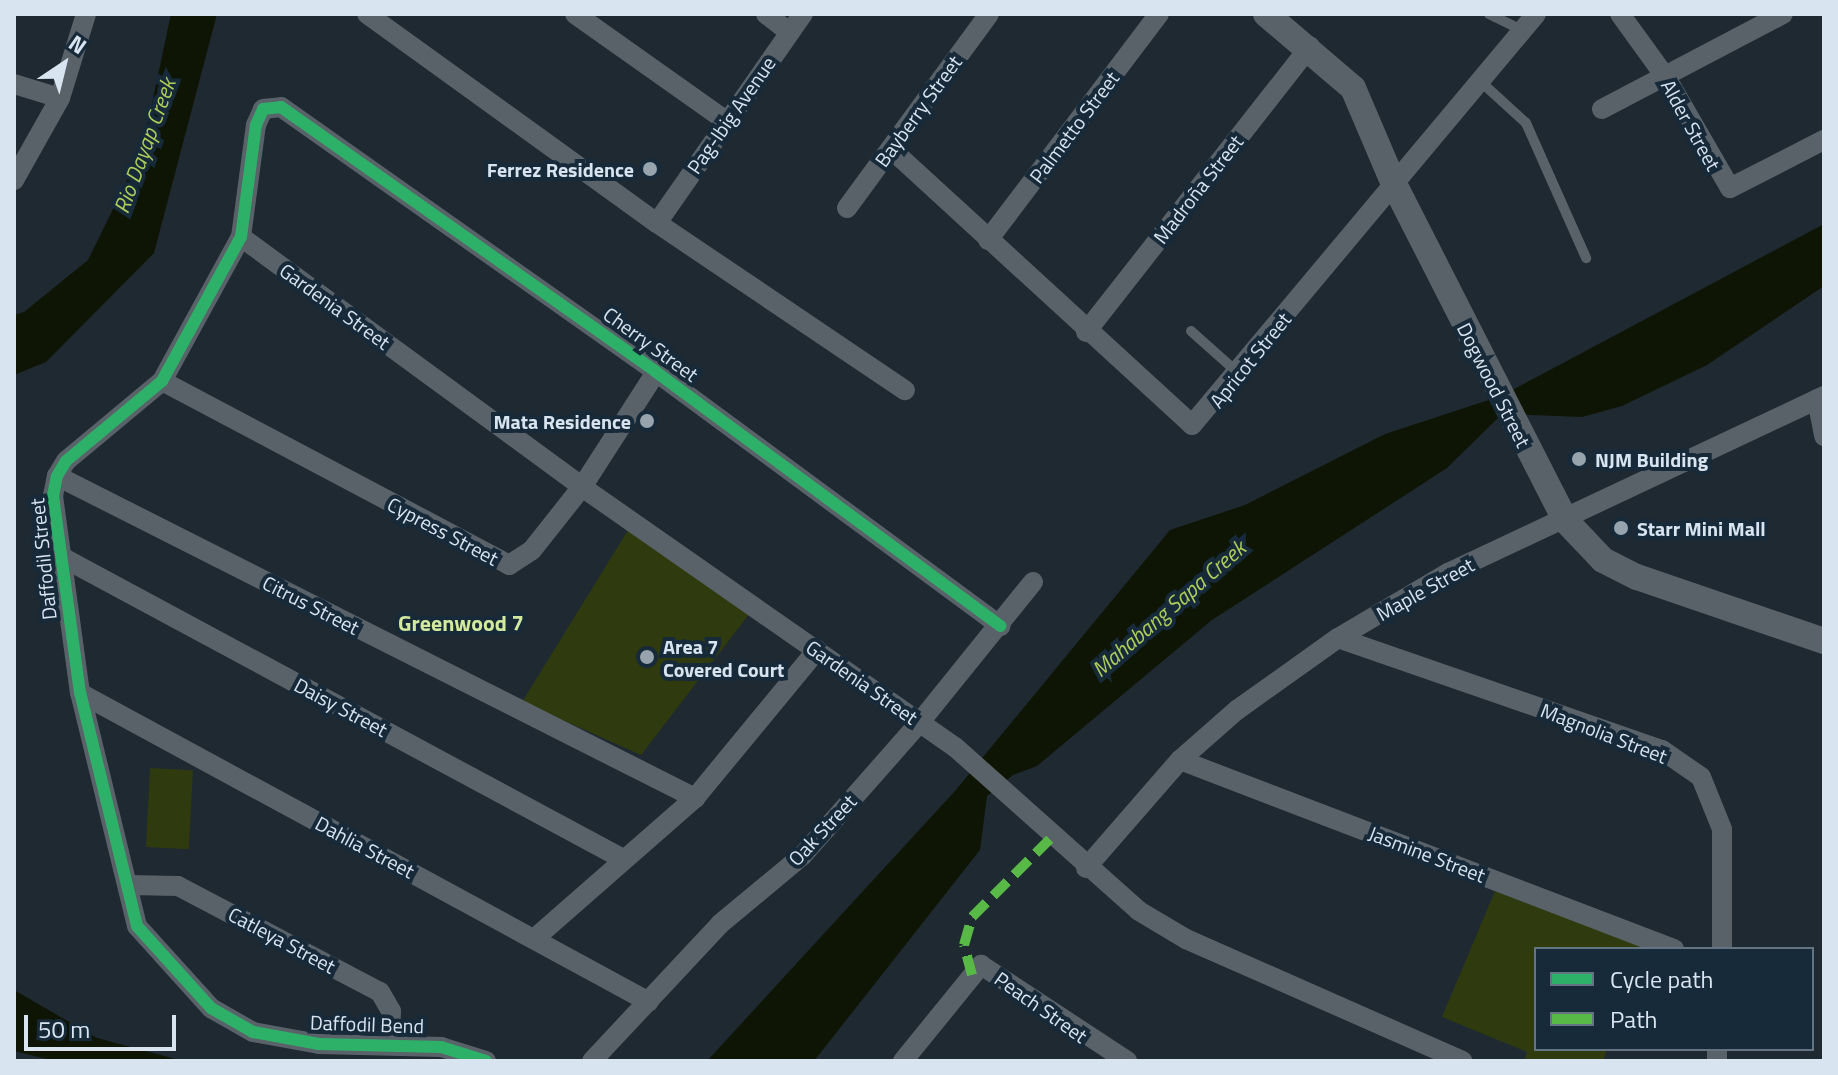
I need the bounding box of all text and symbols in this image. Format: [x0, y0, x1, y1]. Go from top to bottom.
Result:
north arrow [24, 24, 104, 104]
text: N [62, 26, 94, 63]
street label: Bayberry Street [870, 51, 966, 171]
street label: Pag-Ibig Avenue [682, 52, 780, 178]
street label: Palmetto Street [1024, 66, 1124, 188]
water label: Rio Dayap Creek [108, 75, 182, 217]
street label: Alder Street [1656, 75, 1726, 175]
street label: Madroña Street [1148, 130, 1248, 248]
place label: Ferrez Residence [487, 157, 634, 181]
marker: Ferrez Residence [641, 160, 659, 178]
street label: Gardenia Street [275, 258, 395, 354]
street label: Cherry Street [599, 302, 703, 386]
street label: Apricot Street [1204, 307, 1296, 413]
street label: Dogwood Street [1452, 319, 1536, 451]
place label: Mata Residence [493, 409, 631, 433]
marker: Mata Residence [638, 412, 656, 430]
place label: NJM Building [1595, 447, 1708, 471]
marker: NJM Building [1570, 450, 1588, 468]
street label: Cypress Street [383, 492, 503, 570]
street label: Daffodil Street [25, 497, 61, 621]
place label: Starr Mini Mall [1637, 516, 1766, 540]
marker: Starr Mini Mall [1612, 519, 1630, 537]
water label: Mahabang Sapa Creek [1087, 535, 1251, 683]
street label: Maple Street [1372, 552, 1478, 626]
street label: Citrus Street [259, 570, 363, 640]
district label: Greenwood 7 [398, 611, 524, 637]
place label: Area 7 Covered Court [663, 634, 784, 681]
street label: Gardenia Street [802, 635, 922, 729]
marker: Area 7 Covered Court [638, 648, 656, 666]
street label: Daisy Street [290, 672, 392, 742]
street label: Magnolia Street [1537, 698, 1671, 768]
street label: Oak Street [783, 789, 861, 871]
street label: Dahlia Street [311, 811, 419, 883]
street label: Jasmine Street [1365, 821, 1489, 887]
street label: Catleya Street [224, 902, 340, 978]
legend [1534, 947, 1814, 1051]
text: Cycle path [1610, 961, 1713, 997]
street label: Peach Street [990, 966, 1092, 1048]
scale bar [28, 999, 180, 1049]
text: Path [1610, 1001, 1657, 1037]
street label: Daffodil Bend [309, 1010, 425, 1038]
text: 50 m [38, 1011, 90, 1047]

